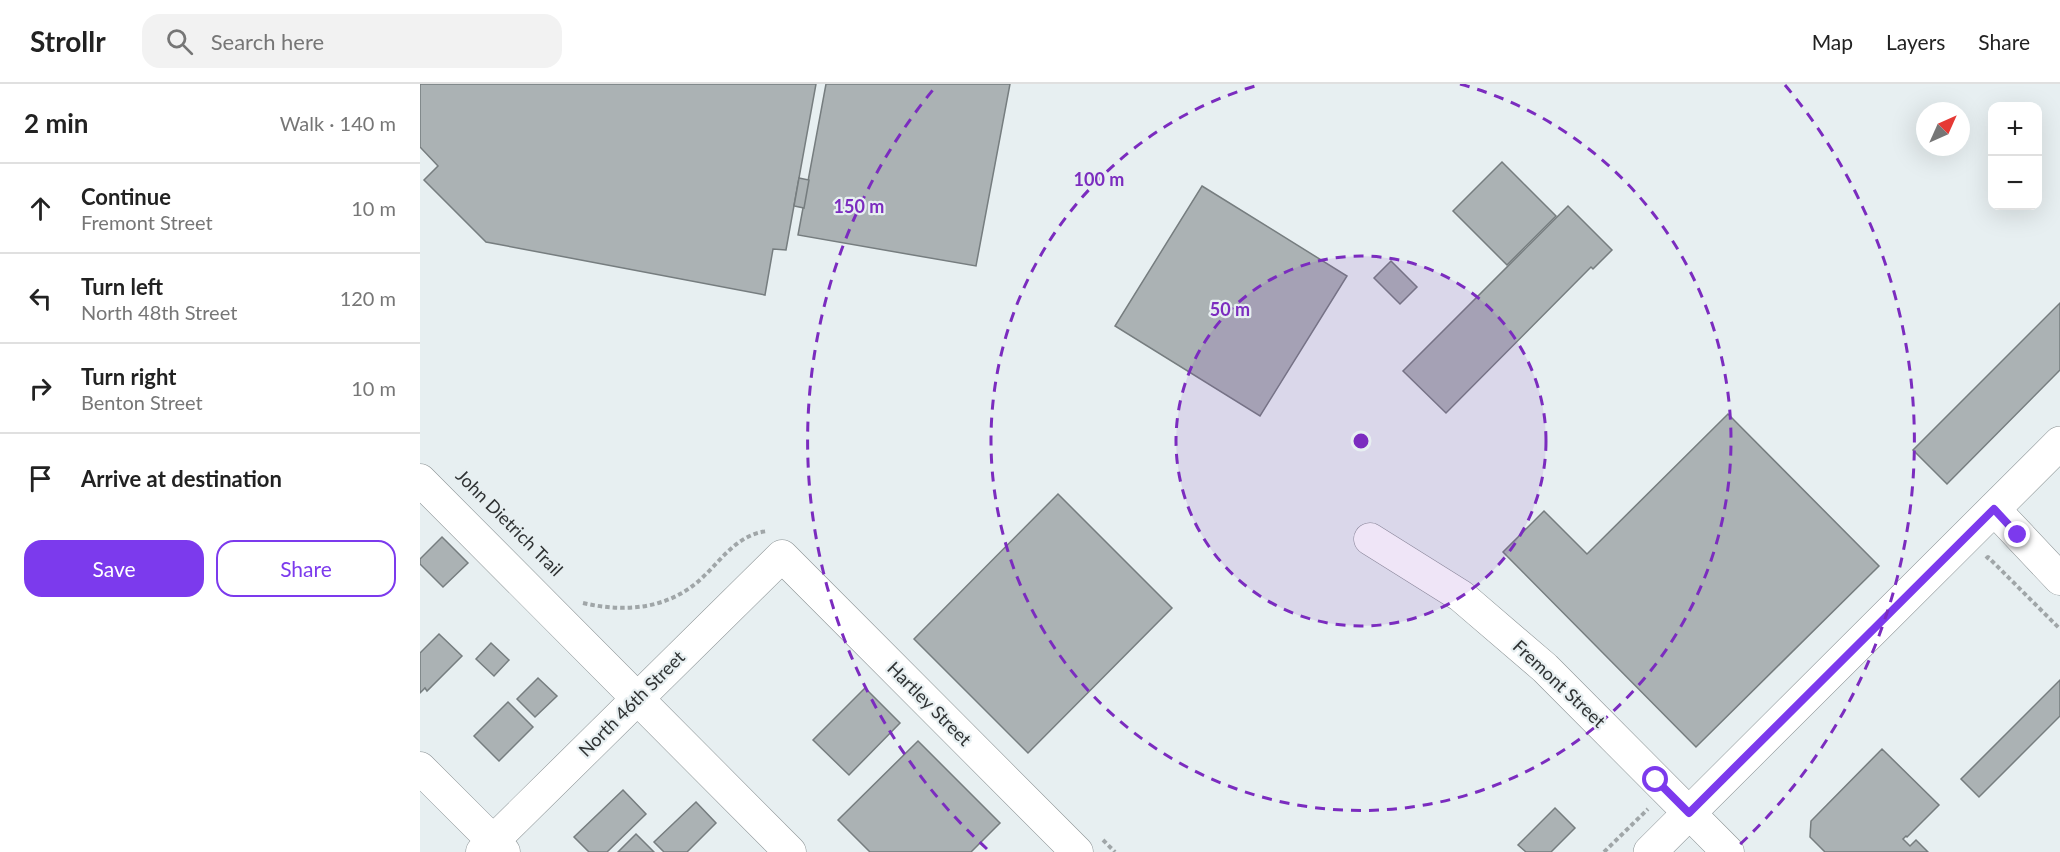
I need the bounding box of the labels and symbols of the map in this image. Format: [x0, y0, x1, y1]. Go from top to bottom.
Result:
north arrow [1916, 102, 1970, 156]
text: 100 m [1074, 168, 1124, 190]
text: 150 m [834, 195, 884, 217]
text: 50 m [1210, 298, 1250, 320]
centre of rings [1351, 431, 1371, 451]
street label: John Dietrich Trail [452, 464, 568, 580]
route end [2004, 521, 2030, 547]
street label: Fremont Street [1509, 635, 1611, 732]
street label: North 46th Street [574, 645, 689, 761]
street label: Hartley Street [883, 657, 977, 750]
route start [1642, 766, 1668, 792]

